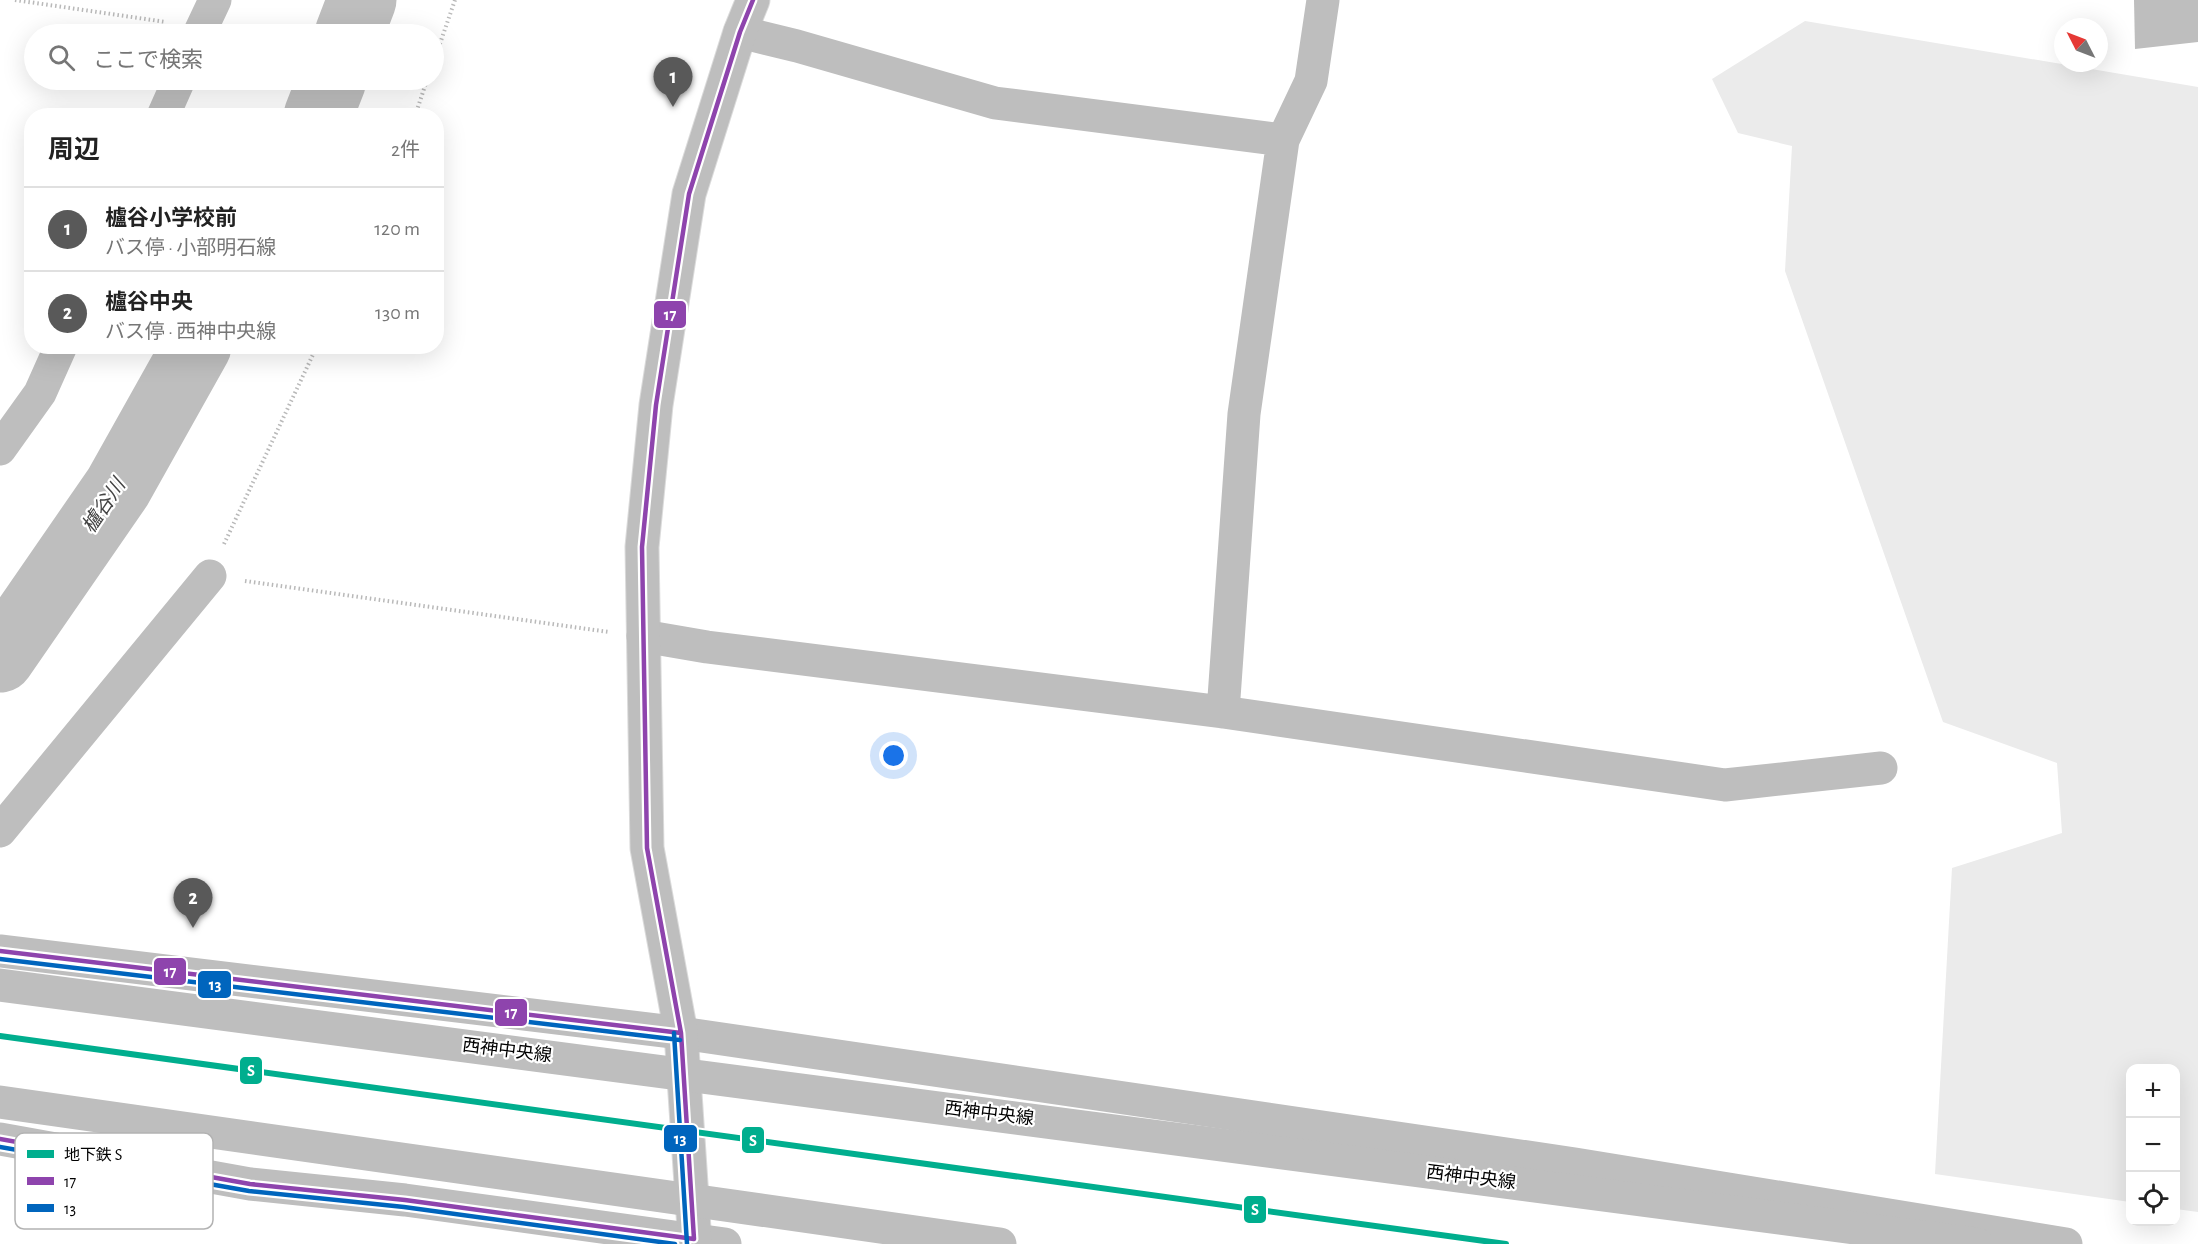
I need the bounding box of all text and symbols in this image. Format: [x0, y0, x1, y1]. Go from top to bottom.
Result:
north arrow [2054, 18, 2108, 72]
search box [24, 24, 444, 90]
icon: search [45, 41, 78, 74]
text: ここで検索 [93, 49, 203, 71]
pin: 1 [654, 57, 692, 107]
text: 周辺 [48, 137, 100, 163]
text: 2件 [391, 140, 420, 160]
text: 櫨谷小学校前 [105, 207, 237, 229]
text: 1 [64, 219, 71, 239]
text: 120 m [374, 219, 420, 239]
text: バス停 · 小部明石線 [105, 238, 276, 258]
text: 櫨谷中央 [105, 291, 193, 313]
line badge: 17 [653, 300, 687, 329]
text: 2 [63, 303, 72, 323]
text: 130 m [375, 303, 420, 323]
text: 17 [664, 307, 676, 323]
text: バス停 · 西神中央線 [105, 322, 276, 342]
water label: 櫨谷川 [78, 473, 130, 536]
your location [879, 741, 908, 770]
pin: 2 [174, 878, 212, 928]
line badge: 17 [153, 957, 187, 986]
text: 17 [164, 964, 176, 980]
line badge: 13 [197, 970, 232, 999]
text: 13 [209, 977, 221, 993]
line badge: 17 [494, 998, 528, 1027]
text: 17 [505, 1005, 517, 1021]
street label: 西神中央線 [461, 1035, 553, 1065]
line badge: S [239, 1056, 263, 1085]
text: S [247, 1063, 255, 1079]
map controls [2126, 1064, 2180, 1226]
button: + [2126, 1064, 2180, 1118]
street label: 西神中央線 [943, 1098, 1035, 1128]
button: − [2126, 1118, 2180, 1172]
line badge: 13 [663, 1124, 698, 1153]
line badge: S [741, 1126, 765, 1154]
text: 13 [674, 1131, 686, 1147]
legend [15, 1133, 213, 1229]
text: S [749, 1133, 757, 1149]
text: 地下鉄 S [64, 1147, 122, 1163]
street label: 西神中央線 [1425, 1162, 1517, 1192]
button: locate [2126, 1172, 2180, 1226]
text: 17 [64, 1174, 77, 1190]
line badge: S [1243, 1195, 1267, 1224]
text: 13 [64, 1201, 76, 1217]
text: S [1251, 1202, 1259, 1218]

